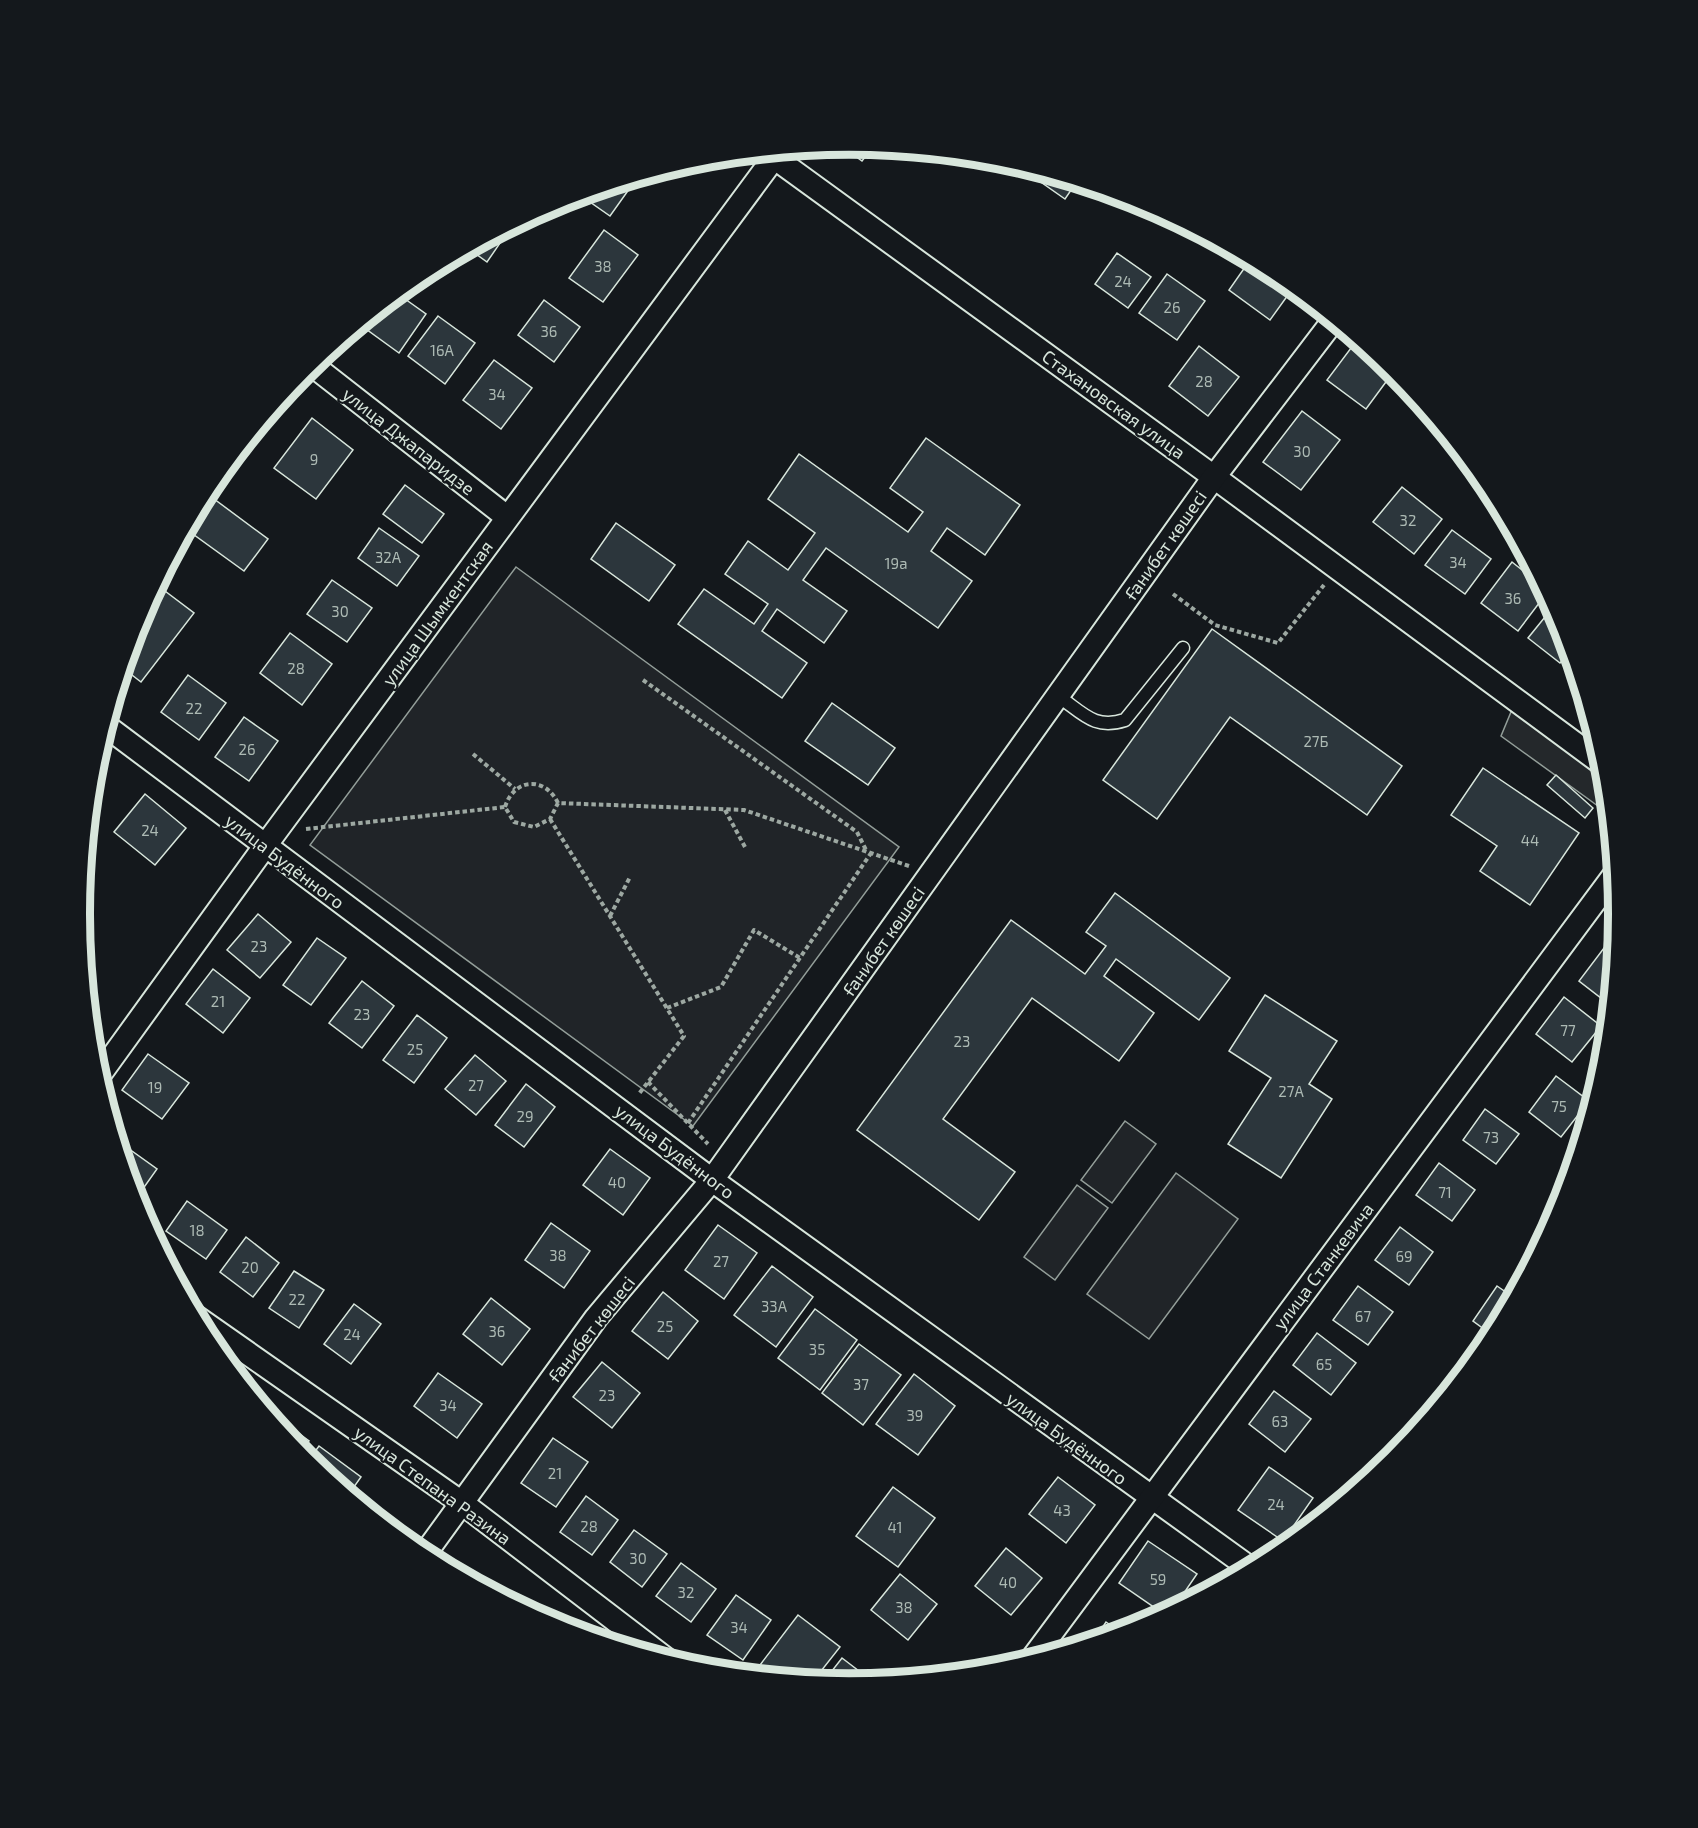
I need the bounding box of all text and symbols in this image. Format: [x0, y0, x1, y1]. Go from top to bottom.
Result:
house number: 38 [594, 257, 612, 275]
house number: 24 [1114, 272, 1132, 290]
house number: 26 [1163, 298, 1181, 316]
house number: 36 [541, 322, 557, 340]
house number: 16А [430, 341, 455, 359]
street label: Стахановская улица [1038, 345, 1190, 463]
house number: 28 [1195, 372, 1213, 390]
street label: улица Джапаридзе [339, 383, 479, 499]
house number: 34 [488, 385, 506, 403]
house number: 30 [1293, 442, 1311, 460]
house number: 9 [310, 450, 318, 468]
street label: Ғанибет көшесі [1119, 486, 1211, 604]
house number: 32 [1400, 511, 1416, 529]
street label: улица Шымкентская [377, 536, 497, 690]
house number: 32А [375, 548, 402, 566]
house number: 34 [1449, 553, 1467, 571]
house number: 19а [885, 554, 907, 572]
house number: 36 [1505, 589, 1521, 607]
house number: 30 [331, 602, 349, 620]
house number: 28 [287, 659, 305, 677]
house number: 22 [186, 699, 202, 717]
house number: 27Б [1303, 732, 1329, 750]
house number: 26 [238, 740, 256, 758]
street label: улица Будённого [221, 809, 349, 913]
house number: 24 [141, 821, 159, 839]
house number: 44 [1521, 831, 1539, 849]
street label: Ғанибет көшесі [837, 882, 929, 1000]
house number: 23 [251, 937, 267, 955]
house number: 21 [211, 992, 225, 1010]
house number: 23 [354, 1005, 370, 1023]
house number: 77 [1560, 1021, 1576, 1039]
house number: 23 [954, 1032, 970, 1050]
house number: 25 [407, 1040, 423, 1058]
house number: 27 [468, 1076, 484, 1094]
house number: 19 [148, 1078, 162, 1096]
house number: 27А [1278, 1082, 1304, 1100]
house number: 75 [1551, 1097, 1567, 1115]
street label: улица Будённого [611, 1099, 739, 1203]
house number: 29 [516, 1107, 534, 1125]
house number: 73 [1483, 1128, 1499, 1146]
house number: 40 [608, 1173, 626, 1191]
house number: 71 [1438, 1183, 1452, 1201]
street label: улица Станкевича [1268, 1198, 1378, 1334]
house number: 18 [189, 1221, 205, 1239]
house number: 38 [549, 1246, 567, 1264]
house number: 69 [1395, 1247, 1413, 1265]
house number: 27 [713, 1252, 729, 1270]
house number: 20 [241, 1258, 259, 1276]
street label: Ғанибет көшесі [543, 1272, 639, 1386]
house number: 22 [289, 1290, 305, 1308]
house number: 33А [761, 1297, 788, 1315]
house number: 67 [1355, 1307, 1371, 1325]
house number: 25 [657, 1317, 673, 1335]
house number: 36 [489, 1322, 505, 1340]
house number: 24 [343, 1325, 361, 1343]
house number: 35 [809, 1340, 825, 1358]
house number: 65 [1316, 1355, 1332, 1373]
house number: 37 [853, 1375, 869, 1393]
house number: 23 [599, 1386, 615, 1404]
street label: улица Будённого [1002, 1387, 1132, 1489]
house number: 34 [439, 1396, 457, 1414]
house number: 39 [907, 1406, 923, 1424]
house number: 63 [1272, 1412, 1288, 1430]
street label: улица Степана Разина [350, 1421, 516, 1549]
house number: 21 [548, 1464, 562, 1482]
house number: 24 [1267, 1495, 1285, 1513]
house number: 43 [1053, 1501, 1071, 1519]
house number: 28 [580, 1517, 598, 1535]
house number: 41 [887, 1518, 903, 1536]
house number: 30 [629, 1549, 647, 1567]
house number: 59 [1150, 1570, 1166, 1588]
house number: 40 [999, 1573, 1017, 1591]
house number: 32 [678, 1583, 694, 1601]
house number: 38 [895, 1598, 913, 1616]
house number: 34 [730, 1618, 748, 1636]

